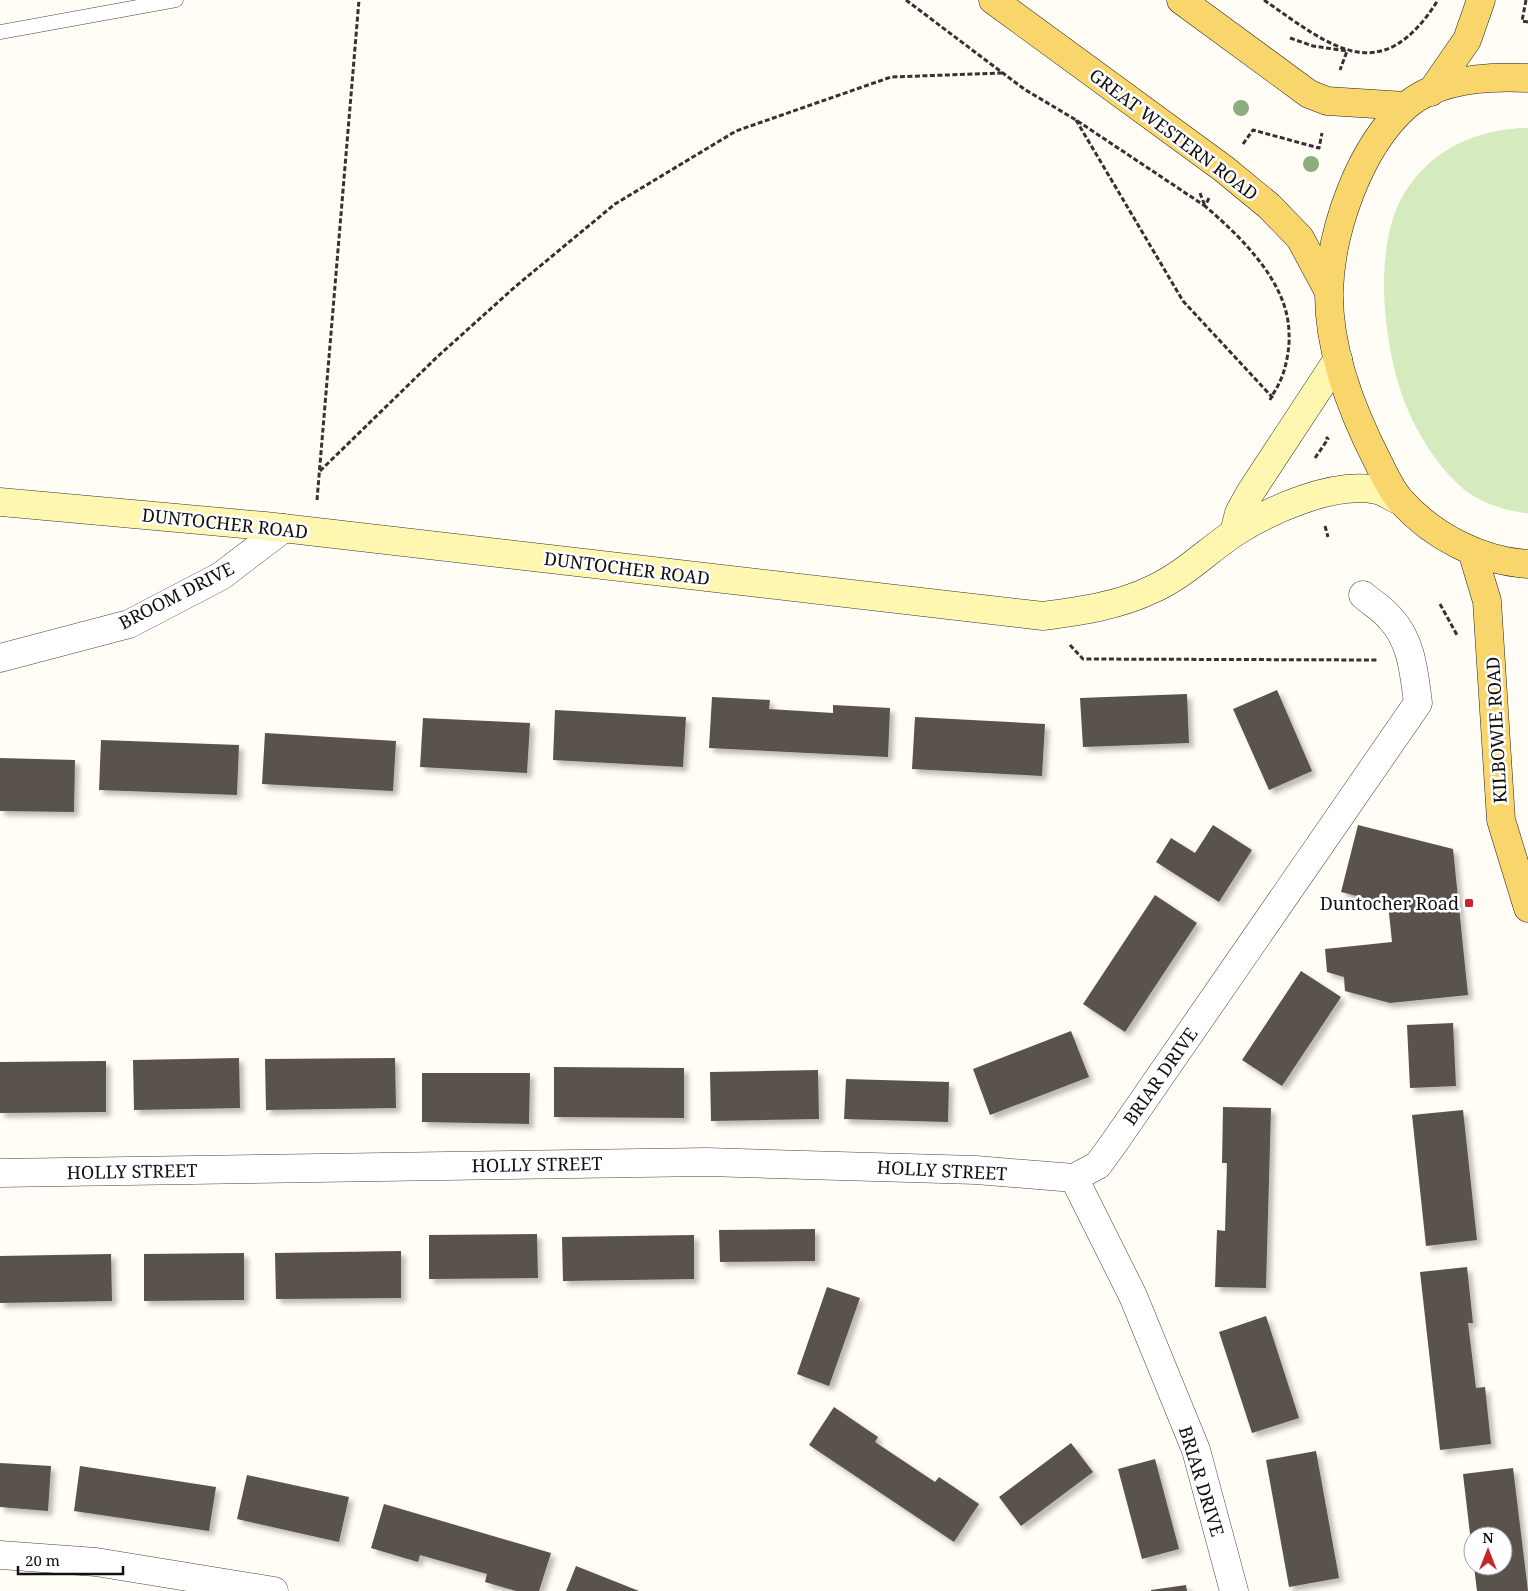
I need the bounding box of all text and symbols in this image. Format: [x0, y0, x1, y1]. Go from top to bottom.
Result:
street label: GREAT WESTERN ROAD [1085, 63, 1263, 205]
street label: DUNTOCHER ROAD [141, 502, 309, 544]
street label: DUNTOCHER ROAD [543, 546, 711, 590]
street label: BROOM DRIVE [114, 556, 238, 634]
street label: KILBOWIE ROAD [1480, 656, 1512, 804]
place label: Duntocher Road [1320, 891, 1459, 915]
marker: Duntocher Road [1463, 897, 1475, 909]
street label: BRIAR DRIVE [1117, 1022, 1203, 1130]
street label: HOLLY STREET [471, 1151, 603, 1177]
street label: HOLLY STREET [876, 1155, 1008, 1185]
street label: HOLLY STREET [66, 1158, 198, 1184]
street label: BRIAR DRIVE [1174, 1423, 1230, 1539]
north arrow [1463, 1526, 1513, 1576]
text: N [1482, 1528, 1494, 1547]
scale bar [18, 1544, 122, 1576]
text: 20 m [25, 1550, 60, 1570]

